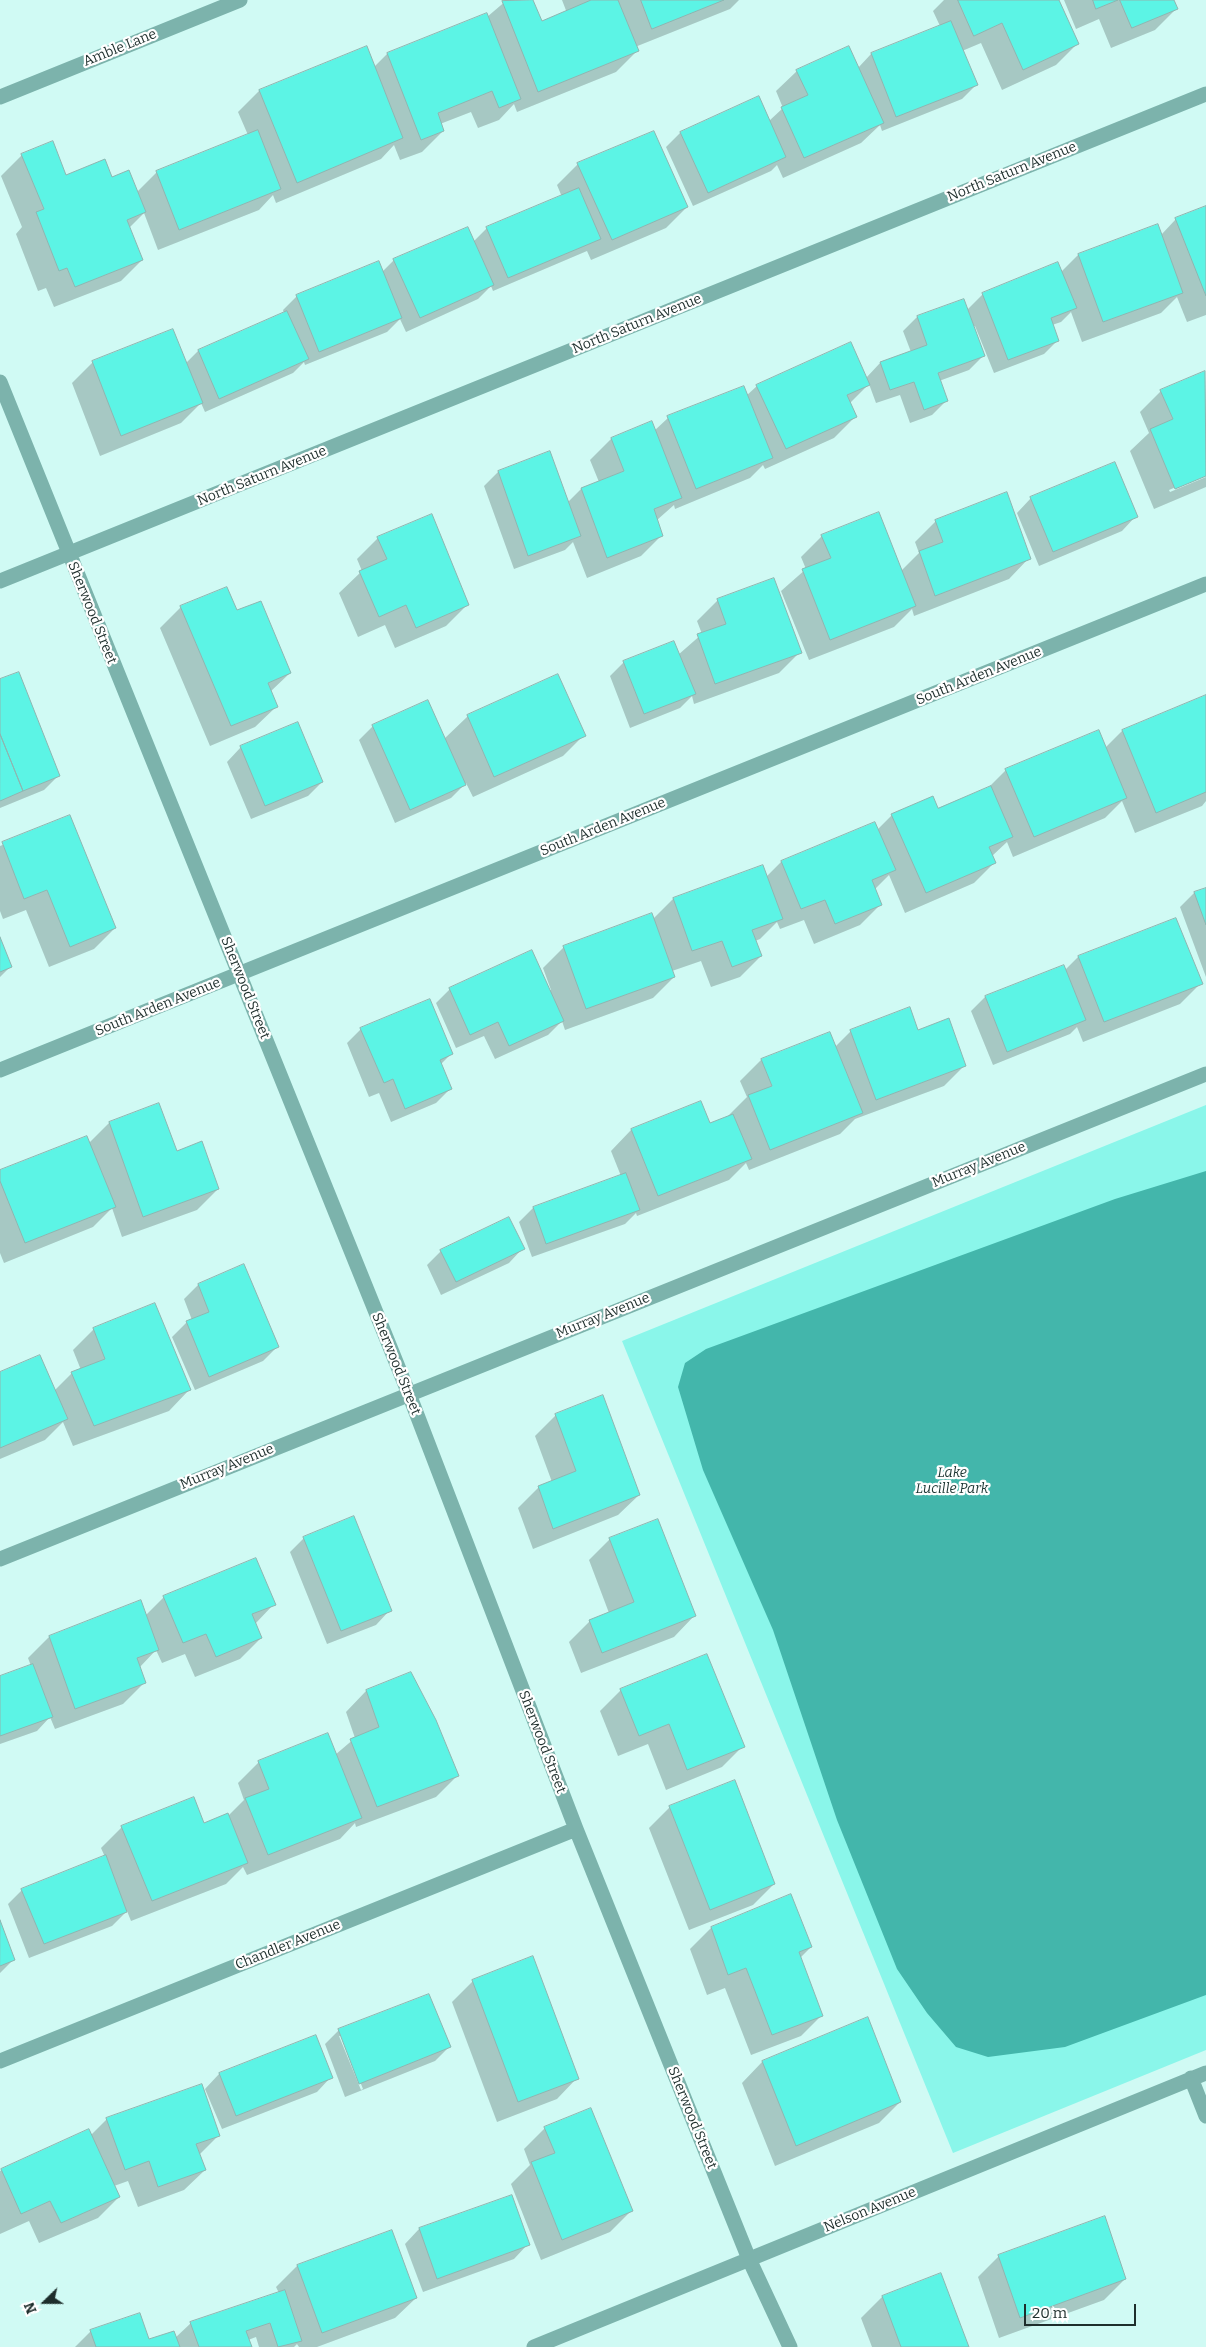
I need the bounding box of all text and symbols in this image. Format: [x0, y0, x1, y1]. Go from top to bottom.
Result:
street label: Amble Lane [81, 26, 159, 70]
street label: North Saturn Avenue [945, 138, 1079, 206]
street label: North Saturn Avenue [570, 290, 704, 358]
street label: North Saturn Avenue [195, 442, 329, 510]
street label: Sherwood Street [64, 559, 120, 667]
street label: South Arden Avenue [914, 643, 1044, 709]
street label: South Arden Avenue [538, 794, 668, 860]
street label: Sherwood Street [217, 934, 273, 1042]
street label: South Arden Avenue [93, 974, 223, 1040]
street label: Murray Avenue [930, 1139, 1028, 1191]
street label: Murray Avenue [554, 1290, 652, 1342]
street label: Sherwood Street [368, 1310, 424, 1418]
street label: Murray Avenue [178, 1441, 276, 1493]
park label: Lake Lucille Park [916, 1465, 988, 1498]
street label: Sherwood Street [515, 1688, 569, 1796]
street label: Chandler Avenue [233, 1916, 343, 1974]
street label: Sherwood Street [664, 2064, 720, 2172]
street label: Nelson Avenue [821, 2184, 919, 2236]
north arrow [20, 2277, 70, 2327]
scale bar [1026, 2294, 1138, 2326]
text: N [21, 2300, 41, 2316]
text: 20 m [1032, 2304, 1067, 2322]

